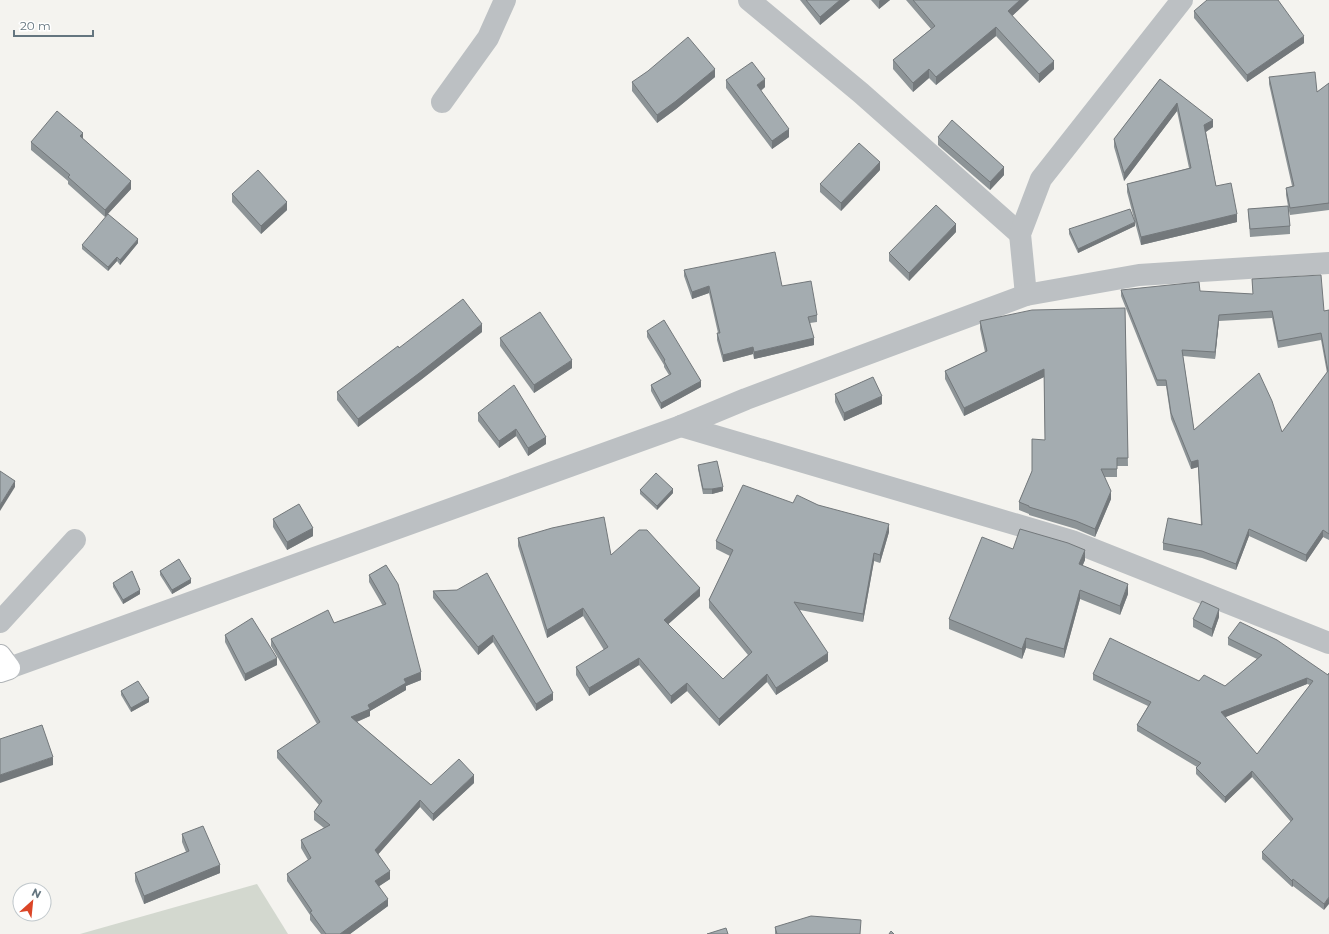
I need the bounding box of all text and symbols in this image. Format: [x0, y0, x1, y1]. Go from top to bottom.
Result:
scale bar [14, 12, 93, 38]
text: 20 m [20, 18, 51, 33]
north arrow [12, 882, 52, 922]
text: N [29, 885, 44, 901]

